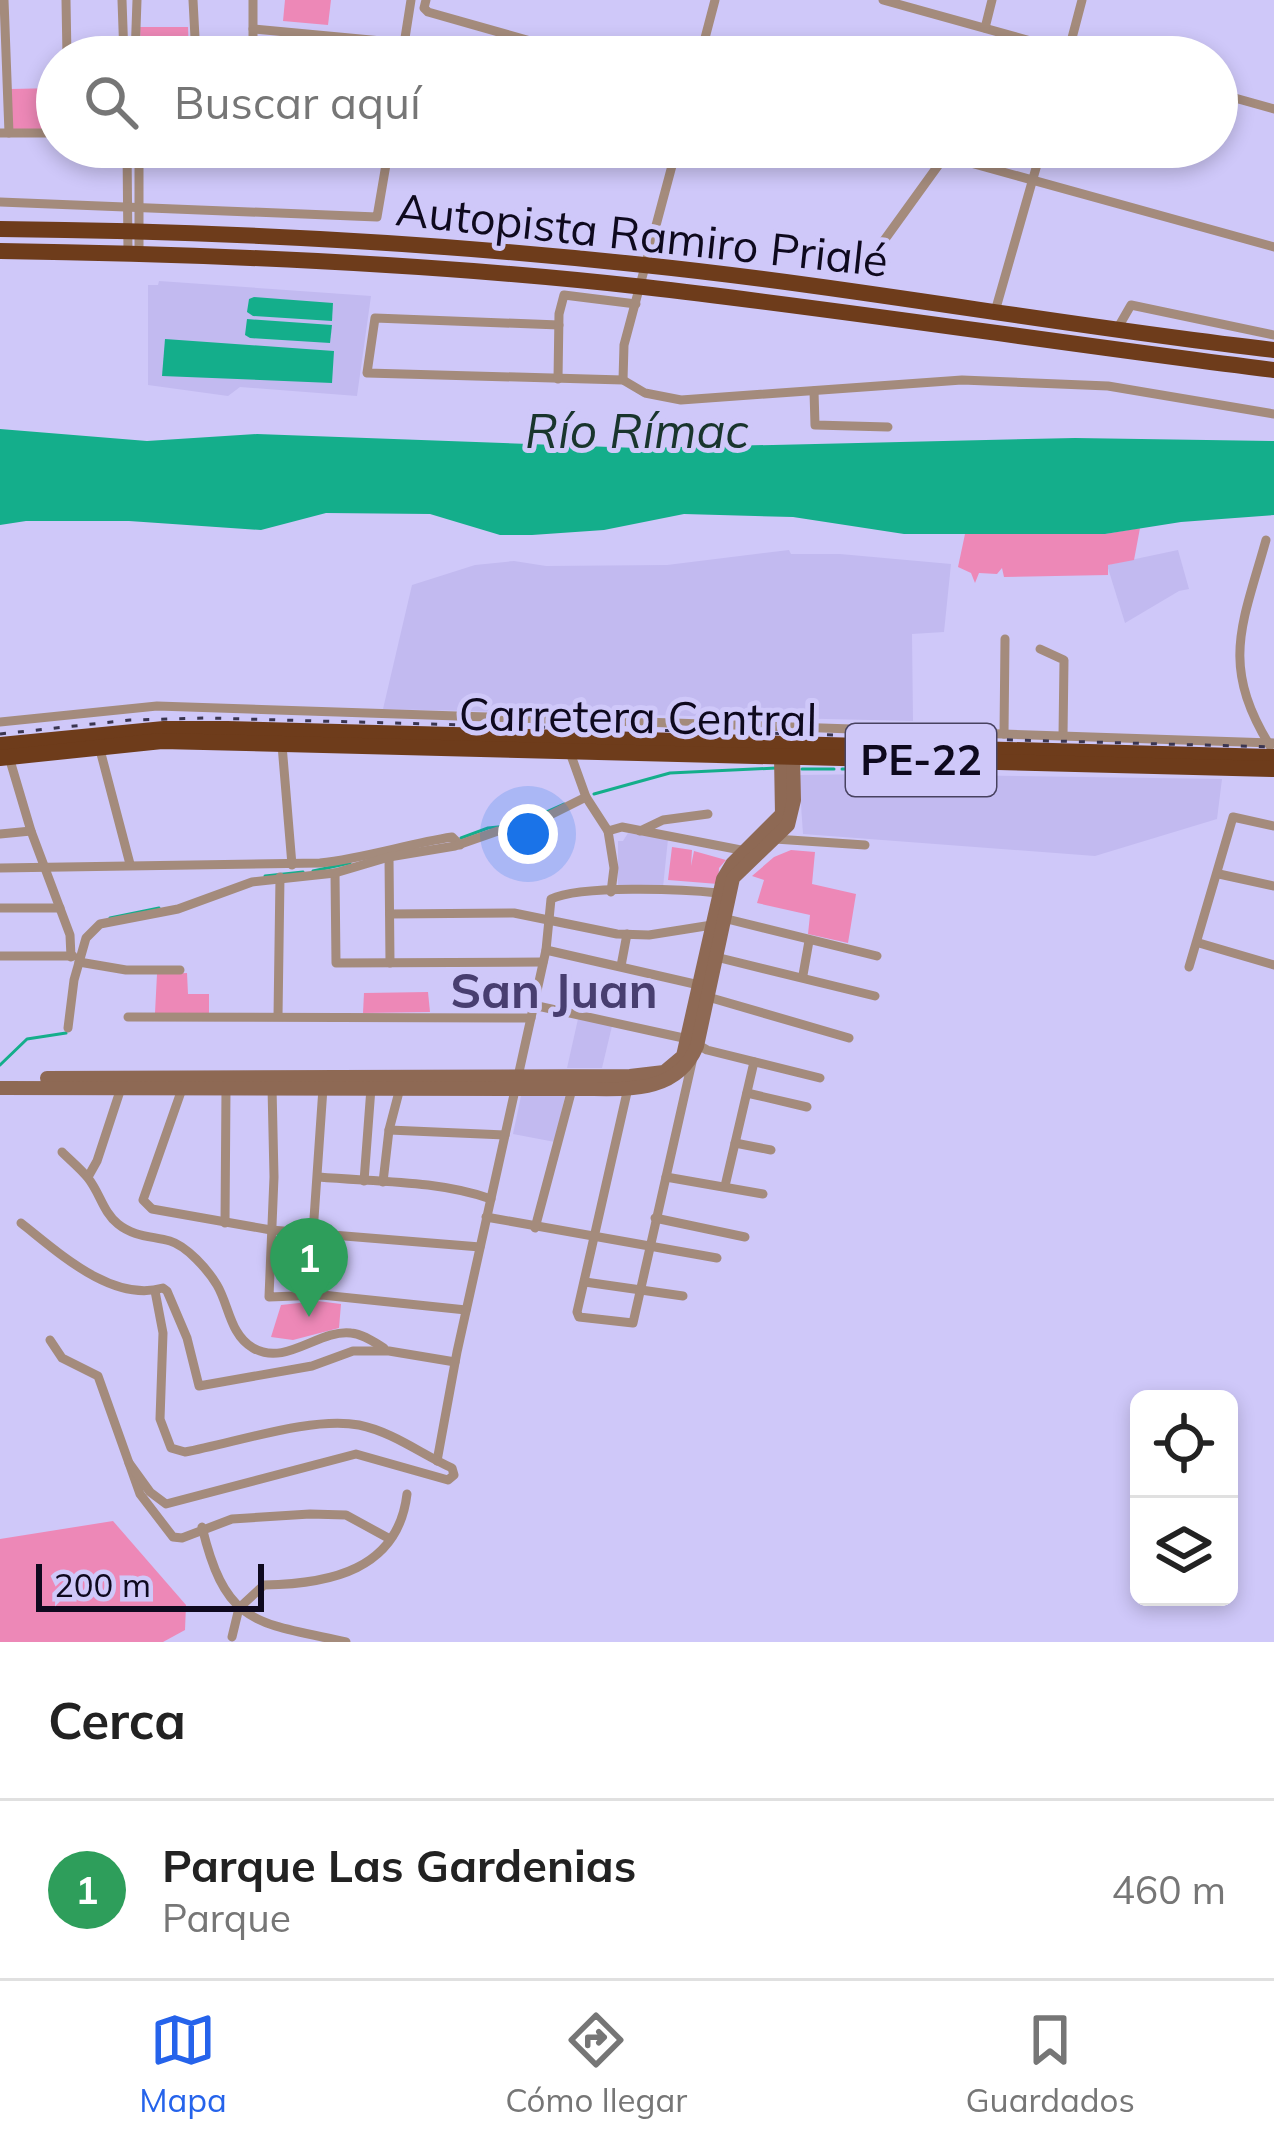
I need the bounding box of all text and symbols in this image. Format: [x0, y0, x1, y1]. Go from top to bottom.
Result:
search box [36, 36, 1238, 168]
icon: search [78, 69, 144, 135]
text: Buscar aquí [174, 74, 421, 130]
street label: Autopista Ramiro Prialé [393, 180, 891, 288]
water label: Río Rímac [525, 400, 749, 460]
street label: Carretera Central [458, 685, 818, 747]
road number: PE-22 [846, 724, 996, 796]
your location [498, 804, 558, 864]
district label: San Juan [450, 960, 658, 1020]
pin: 1 [270, 1218, 348, 1317]
map controls [1130, 1390, 1238, 1606]
button: locate [1130, 1390, 1238, 1498]
button: layers [1130, 1498, 1238, 1606]
scale bar [36, 1558, 264, 1611]
text: 200 m [54, 1564, 151, 1605]
text: Cerca [48, 1688, 186, 1752]
text: Parque Las Gardenias [162, 1837, 636, 1893]
text: 1 [75, 1865, 99, 1914]
text: 460 m [1111, 1865, 1226, 1914]
text: Parque [162, 1893, 291, 1942]
tab: Mapa [139, 2007, 227, 2120]
tab: Cómo llegar [505, 2007, 687, 2120]
tab: Guardados [965, 2007, 1135, 2120]

